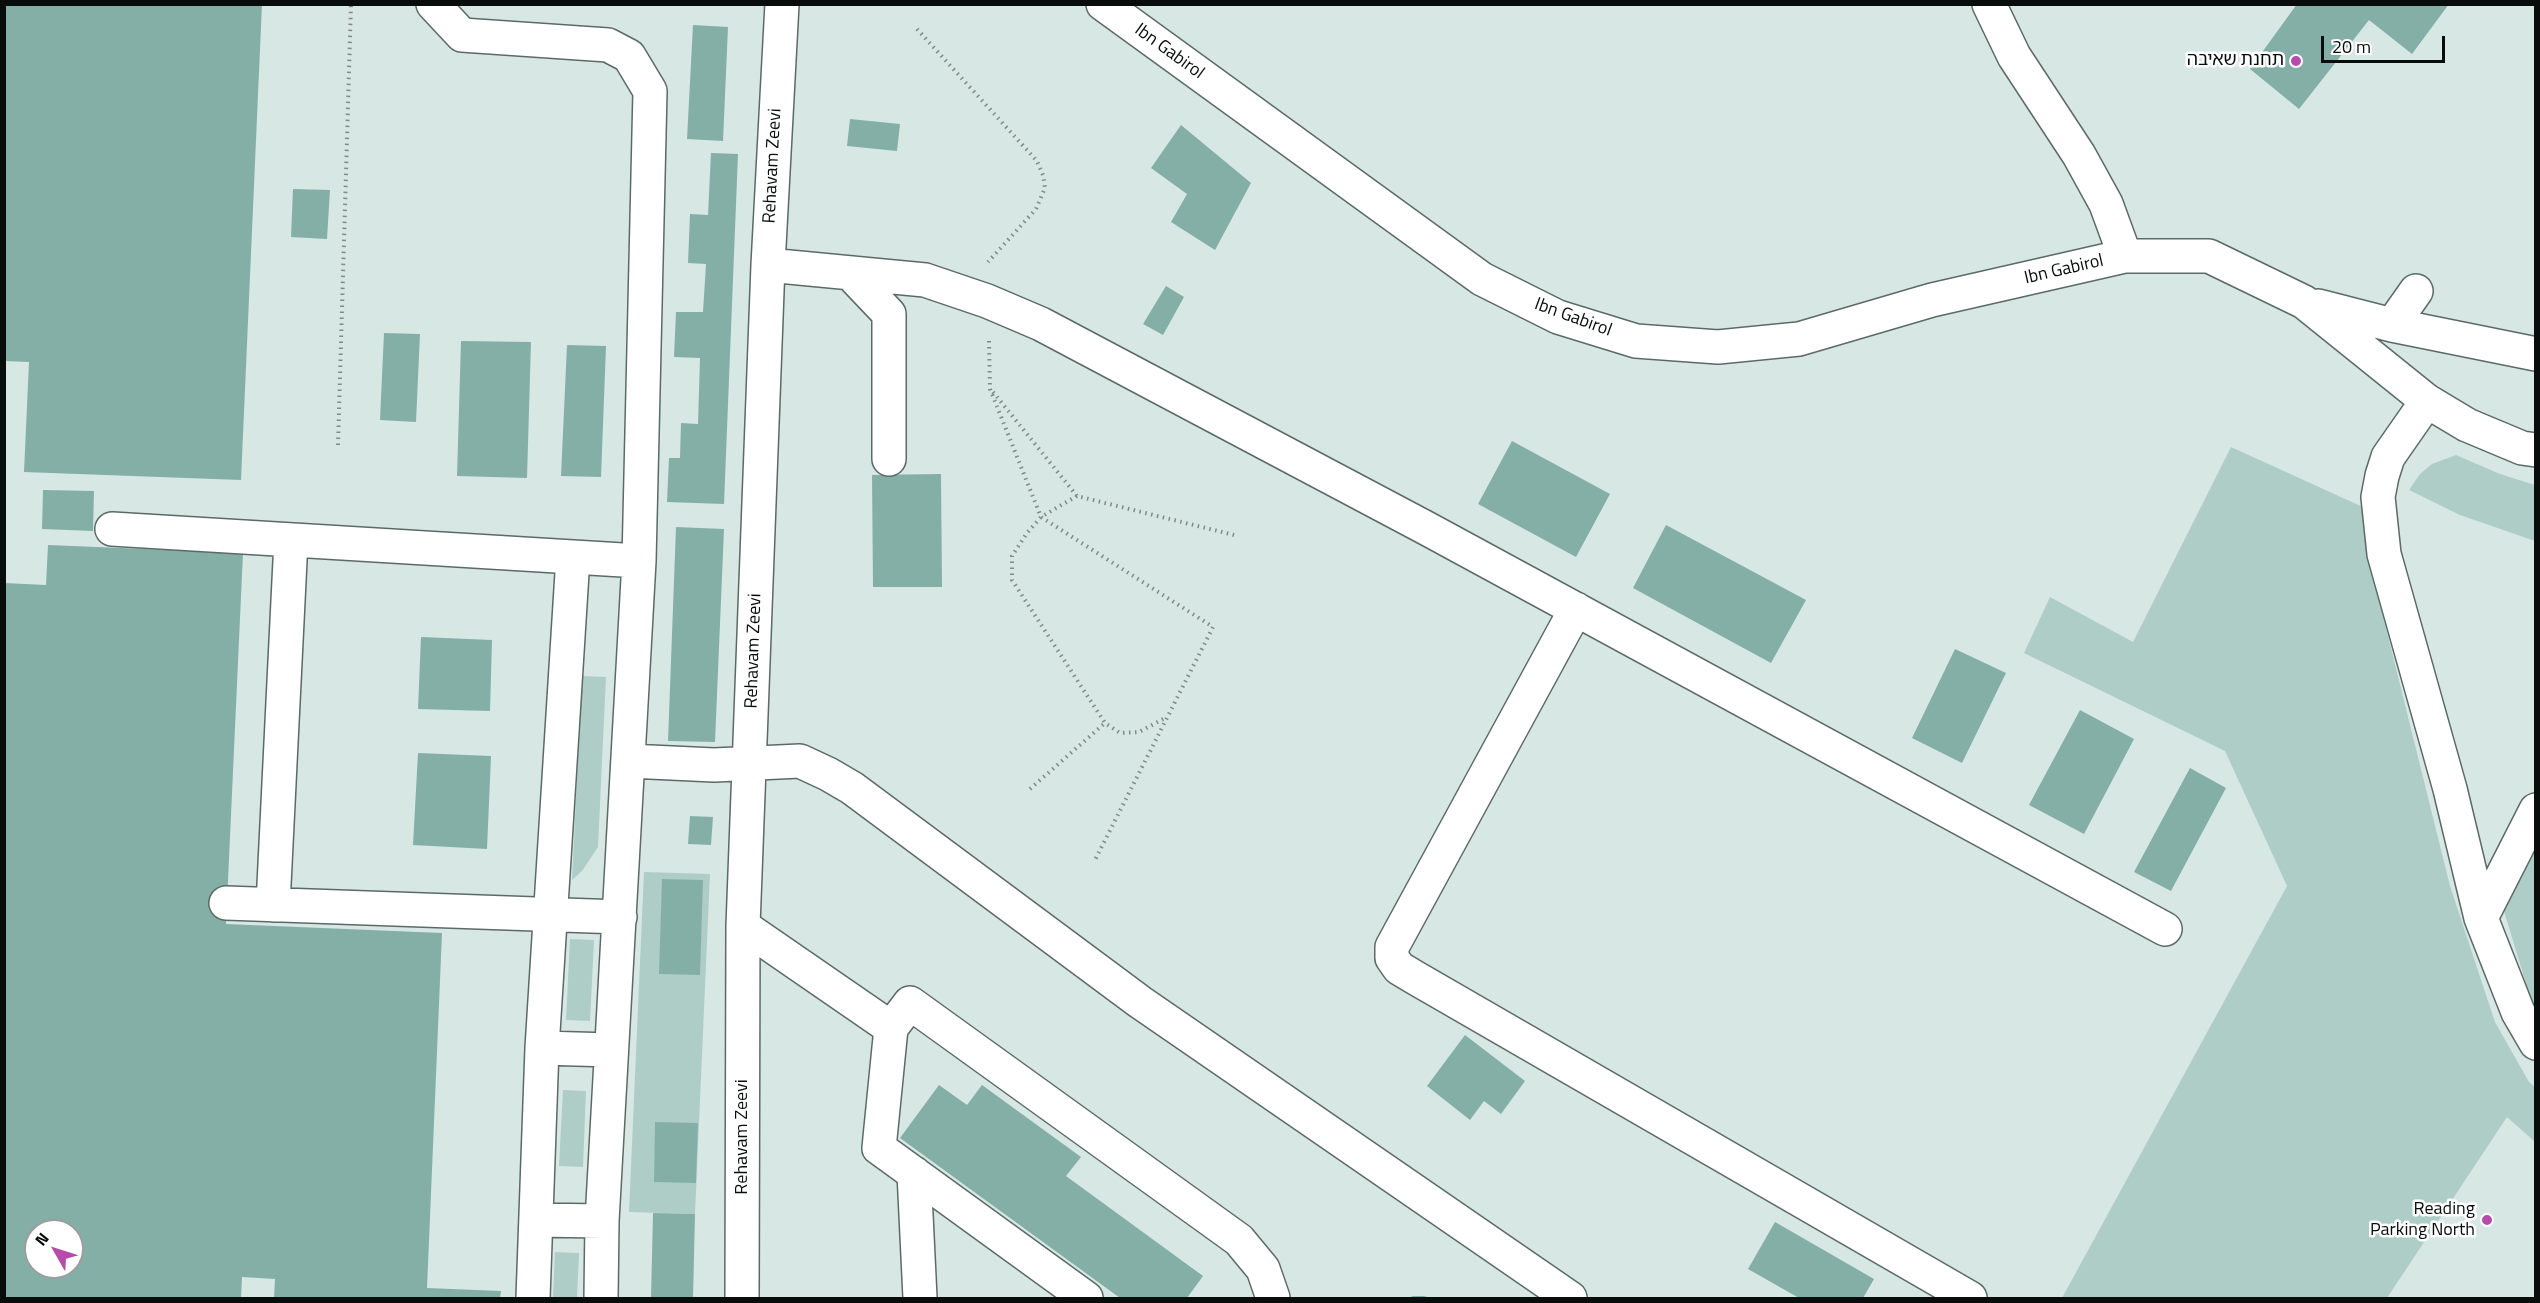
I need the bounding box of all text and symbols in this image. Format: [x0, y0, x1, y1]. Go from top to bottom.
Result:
street label: Ibn Gabirol [1130, 20, 1208, 84]
scale bar [2324, 24, 2448, 62]
text: 20 m [2332, 33, 2371, 60]
place label: תחנת שאיבה [2187, 50, 2284, 72]
marker: תחנת שאיבה [2289, 54, 2303, 68]
street label: Rehavam Zeevi [759, 108, 787, 224]
street label: Ibn Gabirol [2022, 250, 2106, 290]
street label: Ibn Gabirol [1531, 294, 1615, 342]
street label: Rehavam Zeevi [741, 593, 767, 709]
street label: Rehavam Zeevi [732, 1079, 754, 1195]
place label: Reading Parking North [2370, 1199, 2475, 1242]
marker: Reading Parking North [2480, 1213, 2494, 1227]
north arrow [24, 1219, 84, 1279]
text: N [29, 1227, 54, 1251]

